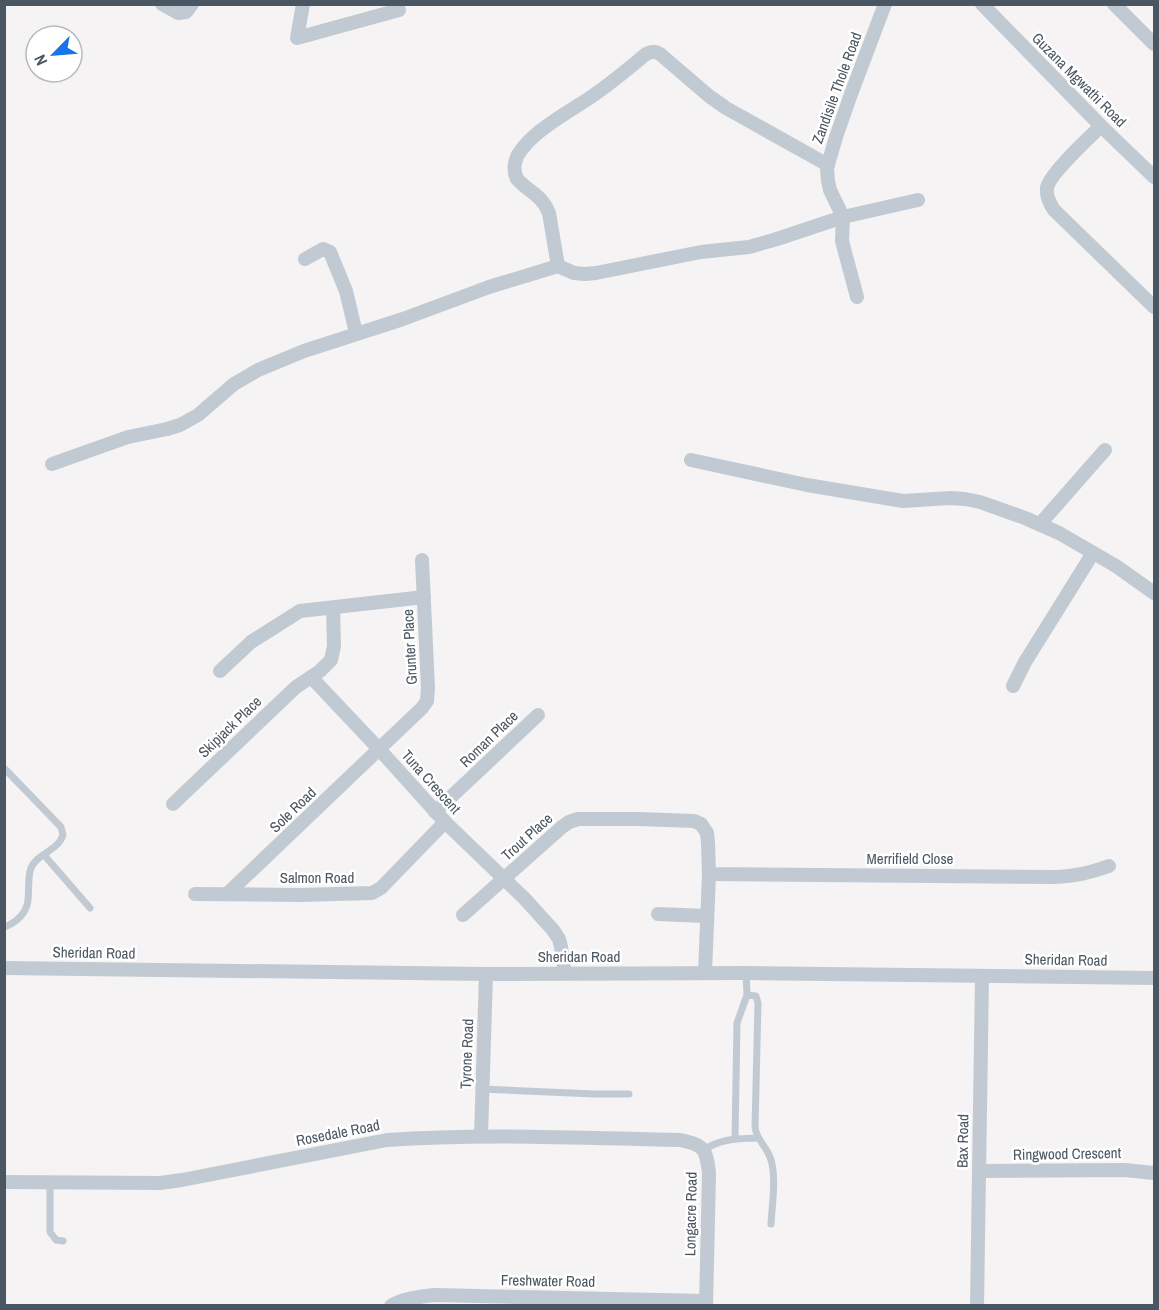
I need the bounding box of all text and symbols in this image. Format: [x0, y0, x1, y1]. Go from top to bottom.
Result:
north arrow [24, 24, 84, 84]
street label: Guzana Mgwathi Road [1027, 28, 1131, 132]
street label: Zandisile Thole Road [807, 29, 866, 147]
text: N [28, 51, 52, 69]
street label: Grunter Place [397, 608, 422, 685]
street label: Skipjack Place [193, 691, 266, 762]
street label: Roman Place [455, 705, 523, 772]
street label: Tuna Crescent [397, 745, 466, 819]
street label: Sole Road [265, 782, 321, 837]
street label: Trout Place [496, 808, 557, 865]
street label: Merrifield Close [867, 848, 954, 869]
street label: Salmon Road [280, 867, 354, 888]
street label: Sheridan Road [52, 941, 136, 964]
street label: Sheridan Road [538, 946, 620, 967]
street label: Sheridan Road [1024, 948, 1108, 971]
street label: Tyrone Road [455, 1018, 478, 1090]
street label: Rosedale Road [294, 1114, 382, 1151]
street label: Bax Road [952, 1114, 973, 1168]
street label: Ringwood Crescent [1013, 1142, 1122, 1165]
street label: Longacre Road [679, 1172, 702, 1256]
street label: Freshwater Road [501, 1269, 595, 1292]

